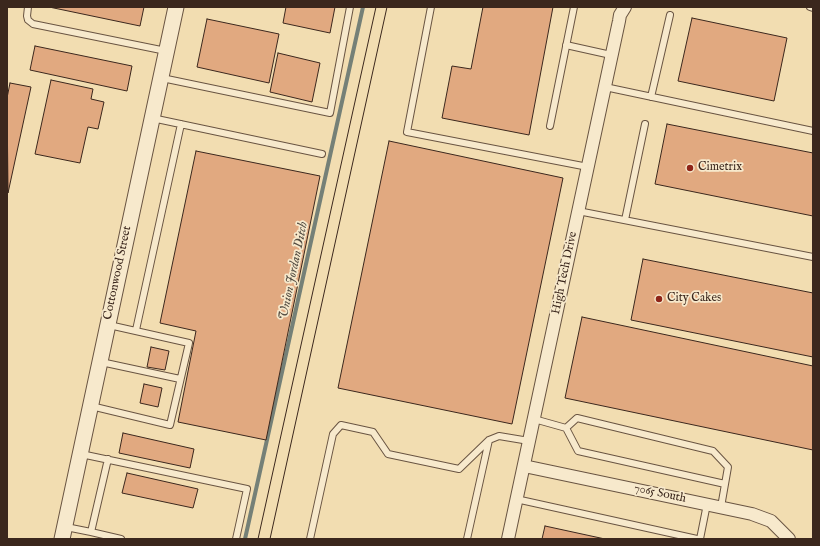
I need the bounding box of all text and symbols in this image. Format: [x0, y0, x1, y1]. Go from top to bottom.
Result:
place label: Cimetrix [698, 161, 742, 175]
marker: Cimetrix [685, 163, 695, 173]
water label: Union Jordan Ditch [276, 221, 312, 321]
street label: Cottonwood Street [101, 225, 135, 321]
street label: High Tech Drive [549, 230, 581, 316]
place label: City Cakes [667, 292, 721, 306]
marker: City Cakes [654, 294, 664, 304]
street label: 7065 South [633, 481, 687, 507]

